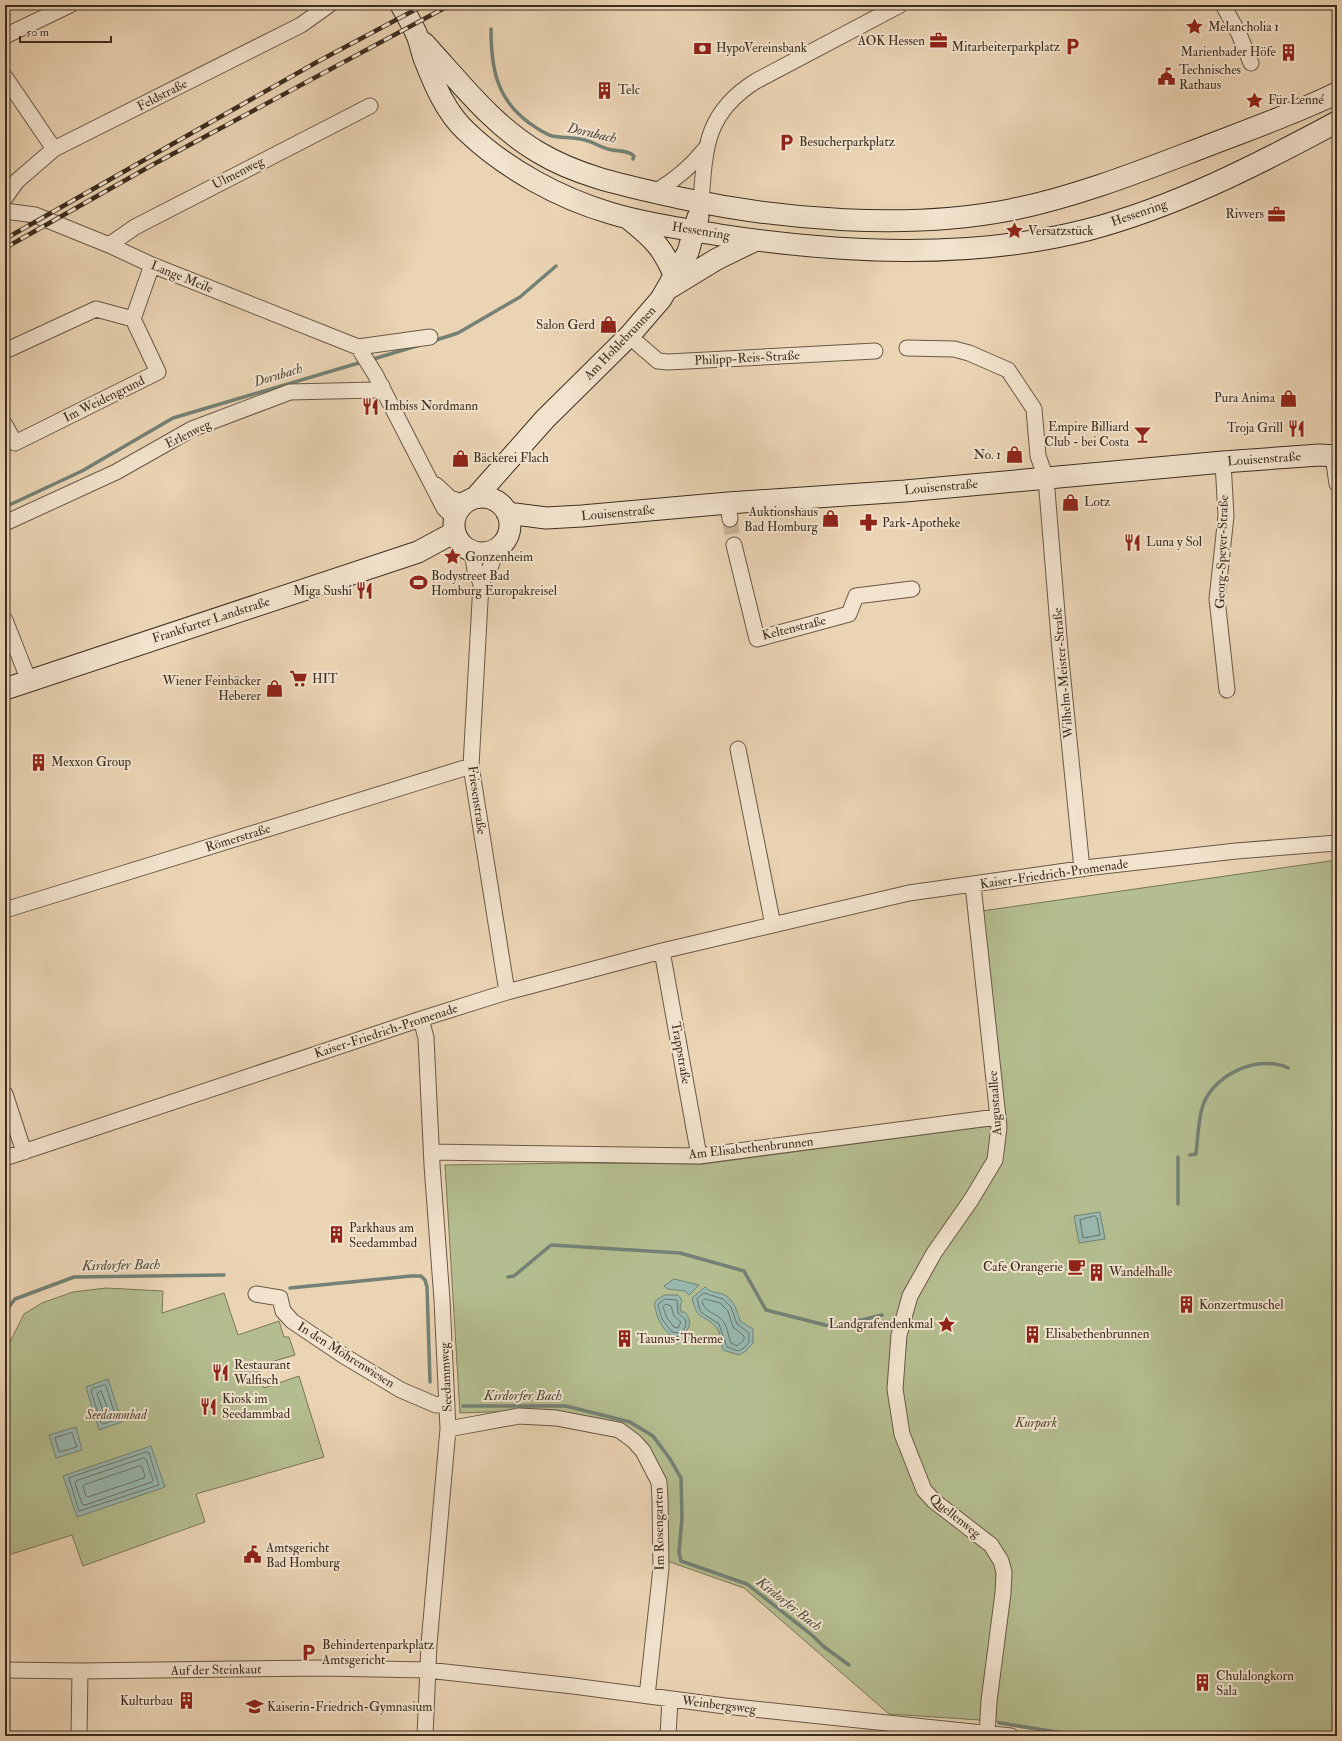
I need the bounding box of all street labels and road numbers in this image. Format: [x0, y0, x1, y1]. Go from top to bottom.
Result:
street label: Feldstraße [134, 75, 190, 114]
street label: Ulmenweg [209, 153, 267, 193]
street label: Hessenring [1109, 196, 1170, 230]
street label: Hessenring [671, 219, 732, 244]
street label: Lange Meile [148, 257, 216, 297]
street label: Am Hohlebrunnen [580, 302, 660, 384]
street label: Philipp-Reis-Straße [694, 347, 801, 370]
street label: Im Weidengrund [61, 372, 148, 426]
street label: Erlenweg [162, 416, 214, 452]
street label: Louisenstraße [1227, 448, 1302, 470]
street label: Louisenstraße [904, 476, 979, 498]
street label: Georg-Speyer-Straße [1212, 494, 1233, 609]
street label: Louisenstraße [581, 502, 656, 524]
street label: Frankfurter Landstraße [150, 593, 273, 647]
street label: Wilhelm-Meister-Straße [1049, 607, 1077, 740]
street label: Keltenstraße [760, 612, 828, 644]
street label: Friesenstraße [464, 765, 490, 836]
street label: Römerstraße [204, 820, 273, 855]
street label: Kaiser-Friedrich-Promenade [979, 856, 1130, 892]
street label: Kaiser-Friedrich-Promenade [312, 1000, 460, 1062]
street label: Trappstraße [667, 1021, 694, 1086]
street label: Augustaallee [985, 1069, 1005, 1137]
street label: Am Elisabethenbrunnen [687, 1133, 814, 1163]
street label: In den Möhrenwiesen [294, 1319, 398, 1391]
street label: Seedammweg [436, 1341, 456, 1412]
street label: Im Rosengarten [650, 1487, 668, 1571]
street label: Quellenweg [926, 1490, 984, 1542]
street label: Auf der Steinkaut [170, 1661, 261, 1679]
street label: Weinbergsweg [680, 1692, 758, 1718]

